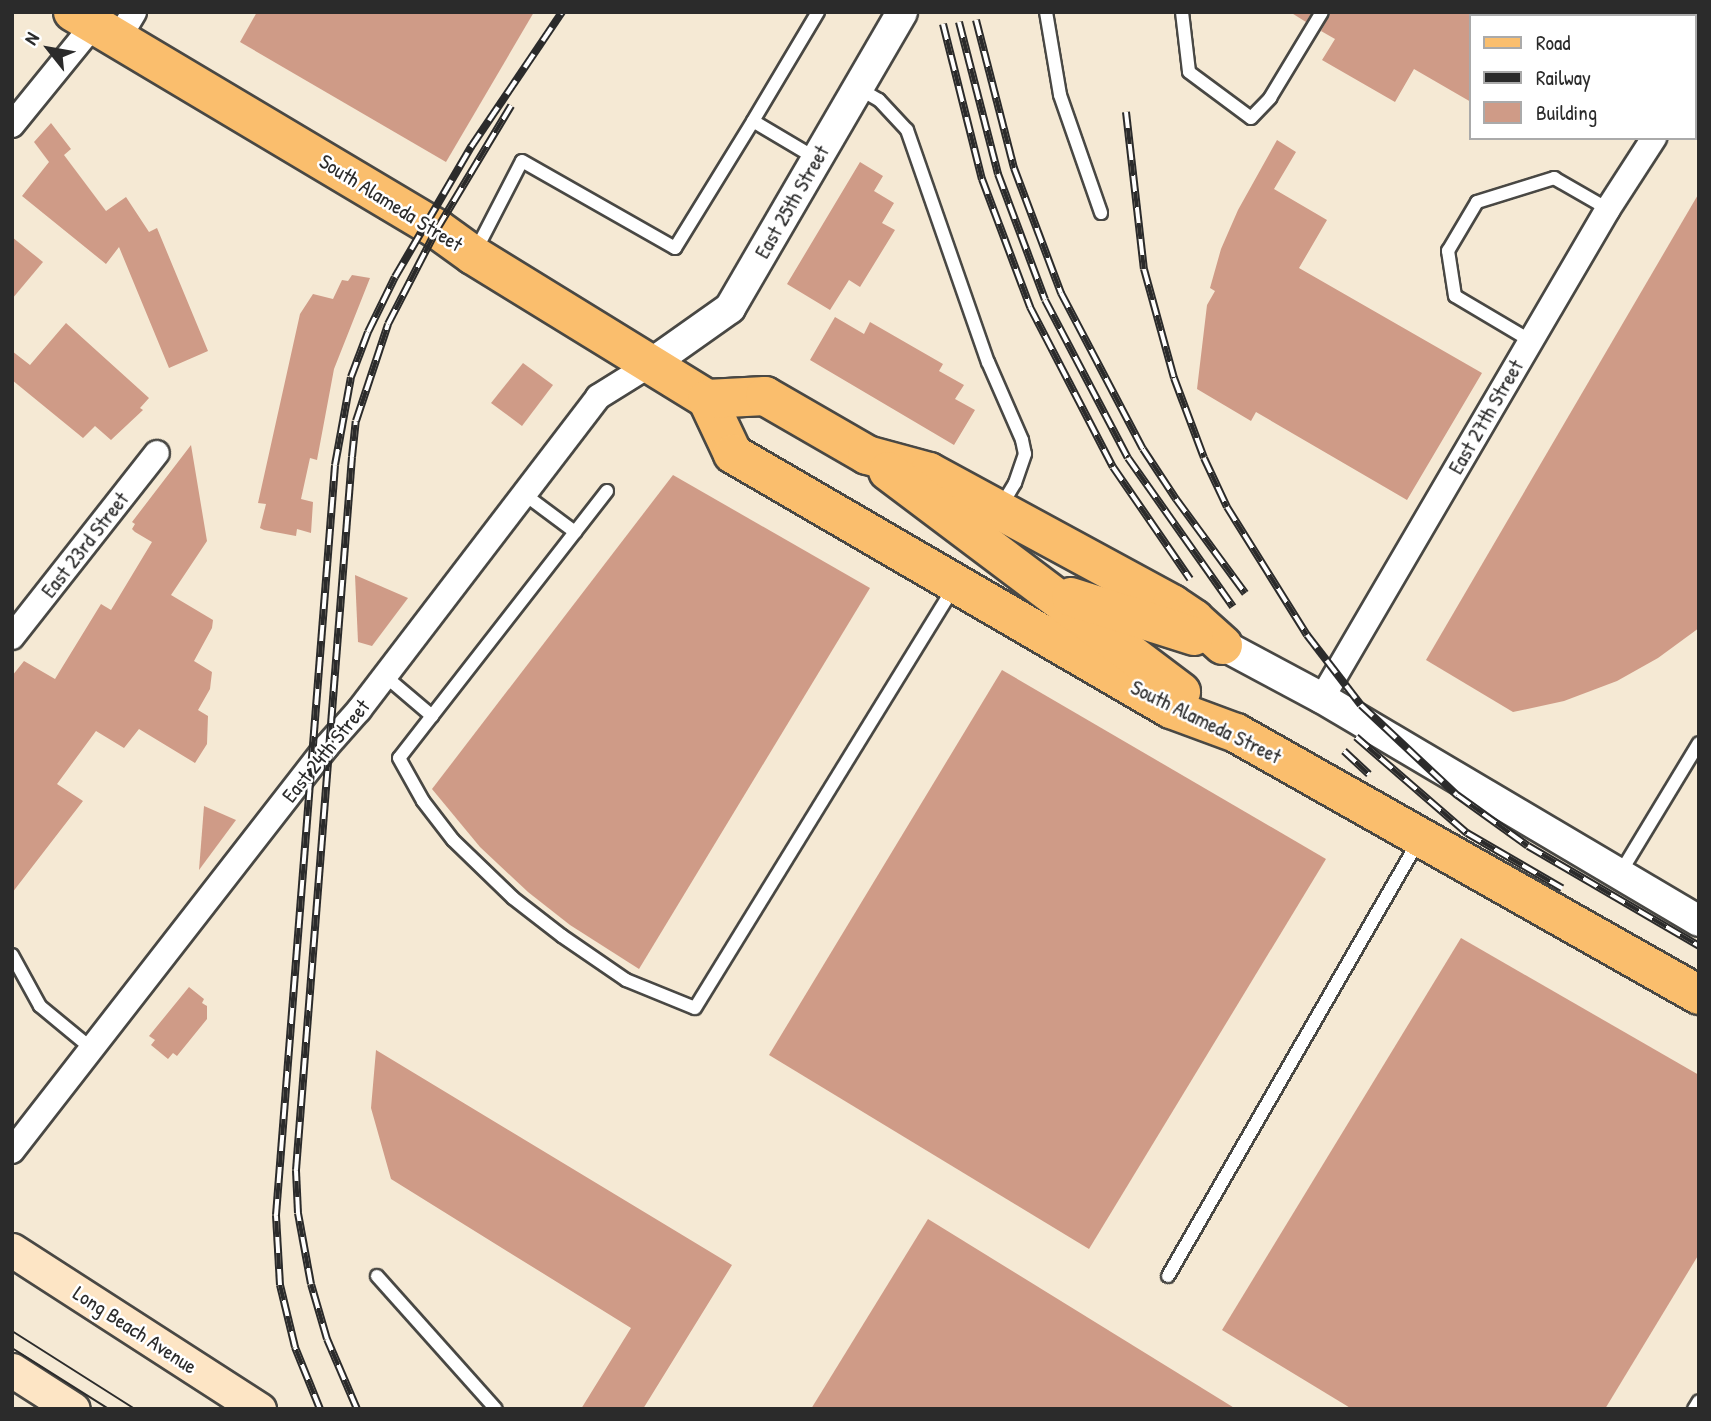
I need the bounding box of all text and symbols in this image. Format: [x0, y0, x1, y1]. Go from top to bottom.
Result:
north arrow [14, 14, 84, 84]
legend [1470, 14, 1697, 140]
text: N [17, 27, 45, 49]
text: Road [1536, 28, 1570, 57]
text: Railway [1536, 63, 1591, 92]
text: Building [1536, 98, 1597, 127]
street label: East 25th Street [750, 141, 834, 263]
street label: South Alameda Street [315, 149, 467, 257]
street label: East 27th Street [1443, 355, 1529, 479]
street label: East 23rd Street [36, 487, 134, 603]
street label: South Alameda Street [1127, 675, 1285, 769]
street label: East 24th Street [277, 694, 375, 808]
street label: Long Beach Avenue [68, 1281, 202, 1379]

